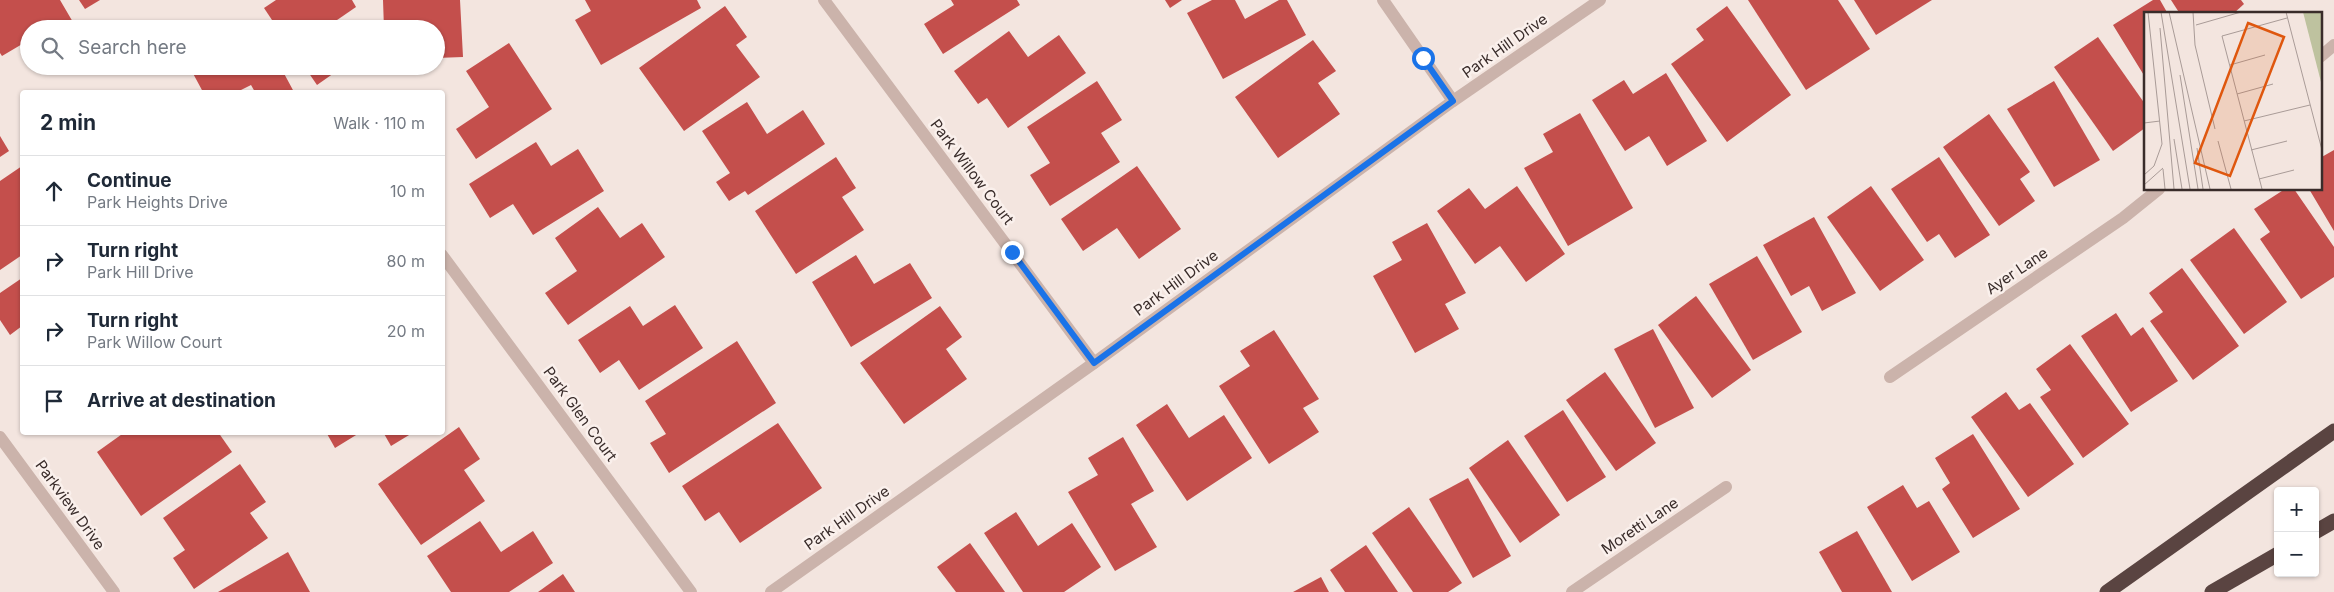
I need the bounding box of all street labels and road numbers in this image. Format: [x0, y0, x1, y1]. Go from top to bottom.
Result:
street label: Park Hill Drive [1458, 9, 1551, 82]
street label: Park Willow Court [927, 115, 1018, 228]
street label: Ayer Lane [1982, 243, 2051, 298]
street label: Park Hill Drive [1130, 246, 1222, 320]
street label: Park Glen Court [540, 363, 621, 465]
street label: Parkview Drive [31, 456, 109, 553]
street label: Park Hill Drive [800, 481, 893, 554]
street label: Moretti Lane [1598, 493, 1682, 558]

